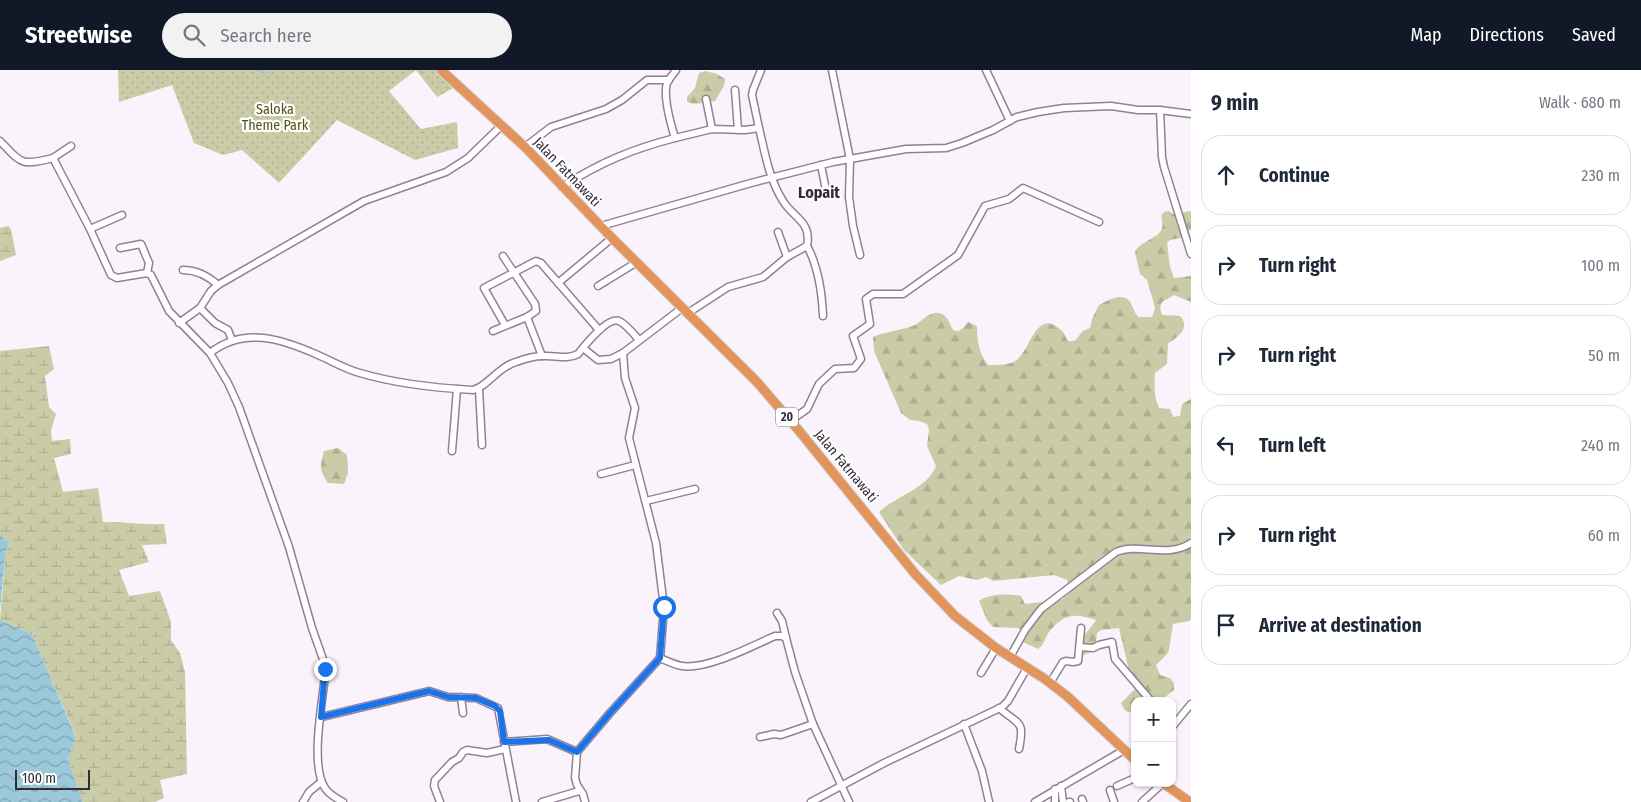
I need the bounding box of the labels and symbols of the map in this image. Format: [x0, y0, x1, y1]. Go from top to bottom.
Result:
park label: Saloka Theme Park [242, 101, 309, 134]
street label: Jalan Fatmawati [530, 134, 604, 210]
district label: Lopait [798, 183, 840, 202]
road number: 20 [776, 408, 798, 427]
street label: Jalan Fatmawati [811, 426, 881, 506]
route start [653, 596, 676, 619]
route end [314, 658, 337, 681]
scale bar [15, 767, 90, 790]

